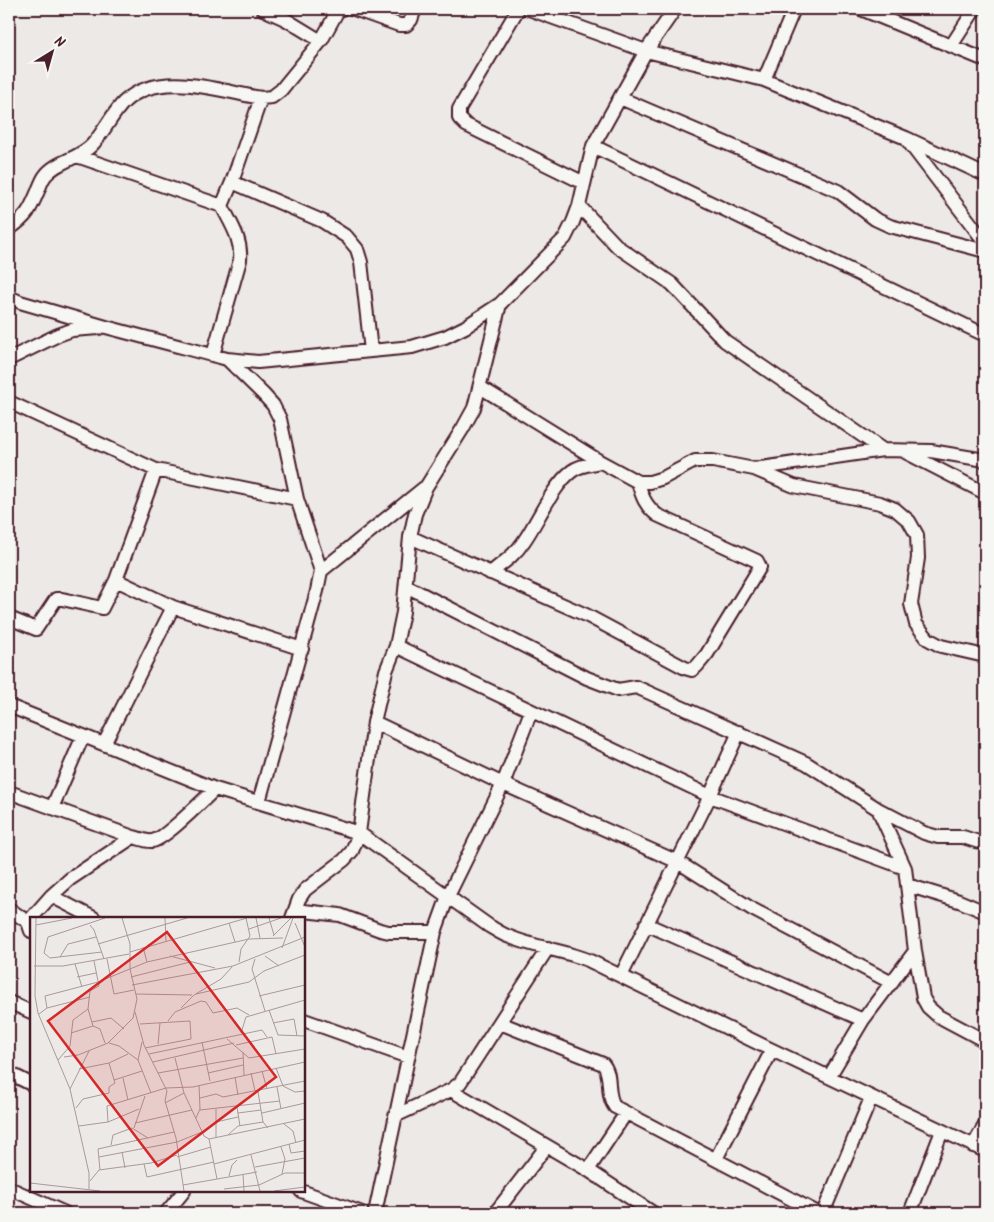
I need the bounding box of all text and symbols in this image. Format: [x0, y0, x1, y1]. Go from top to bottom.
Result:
north arrow [28, 28, 78, 78]
text: N [49, 31, 69, 54]
inset map [30, 917, 305, 1192]

